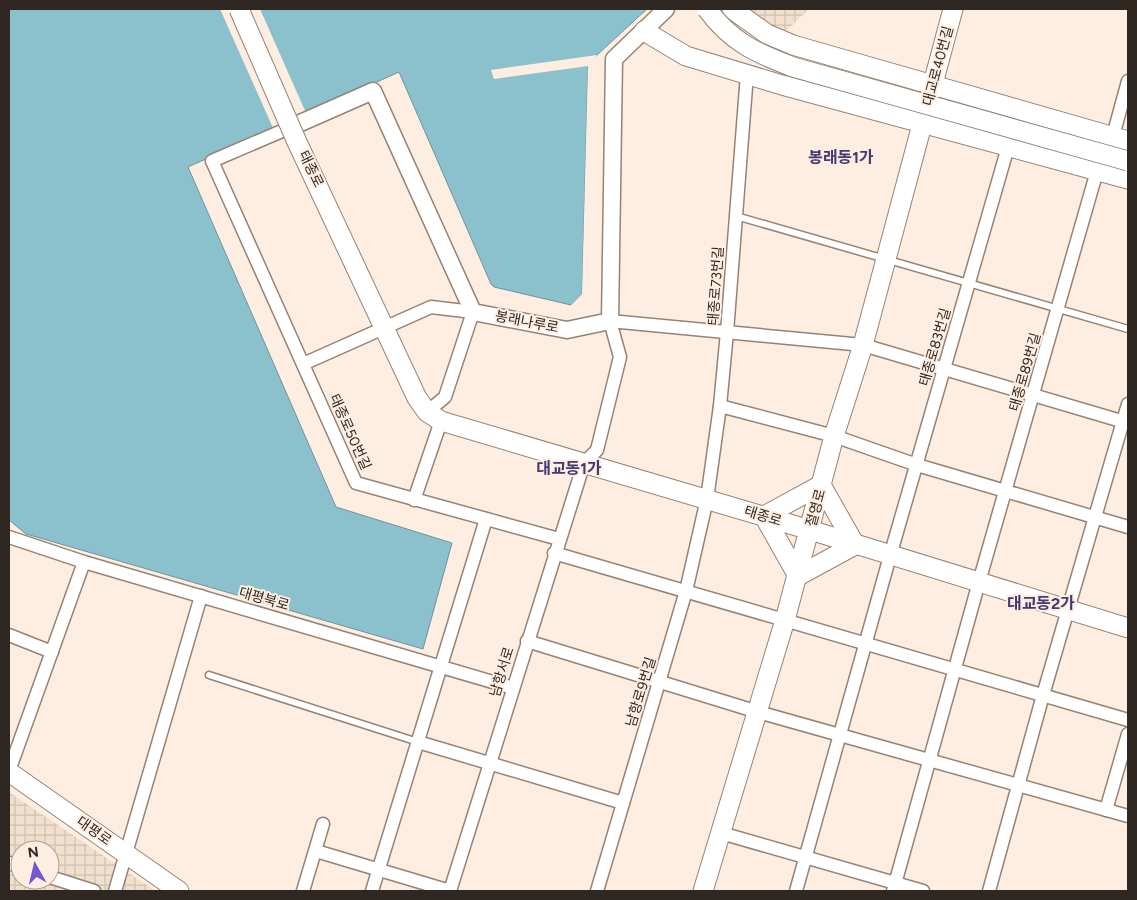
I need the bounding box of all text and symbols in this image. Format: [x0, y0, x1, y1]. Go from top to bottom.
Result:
street label: 대교로40번길 [919, 24, 957, 108]
street label: 태종로 [295, 148, 327, 190]
district label: 봉래동1가 [808, 148, 874, 167]
street label: 태종로73번길 [705, 246, 727, 326]
street label: 태종로83번길 [916, 306, 954, 388]
street label: 봉래나루로 [494, 308, 560, 337]
street label: 태종로89번길 [1006, 331, 1044, 413]
street label: 태종로50번길 [326, 391, 374, 473]
district label: 대교동1가 [536, 459, 602, 478]
street label: 절영로 [803, 487, 829, 529]
street label: 태종로 [742, 502, 784, 530]
street label: 대평북로 [237, 584, 291, 614]
district label: 대교동2가 [1007, 594, 1075, 613]
street label: 남항서로 [486, 645, 518, 699]
street label: 남항로9번길 [622, 655, 660, 729]
street label: 대평로 [73, 813, 115, 849]
north arrow [10, 840, 60, 890]
text: N [27, 843, 40, 862]

